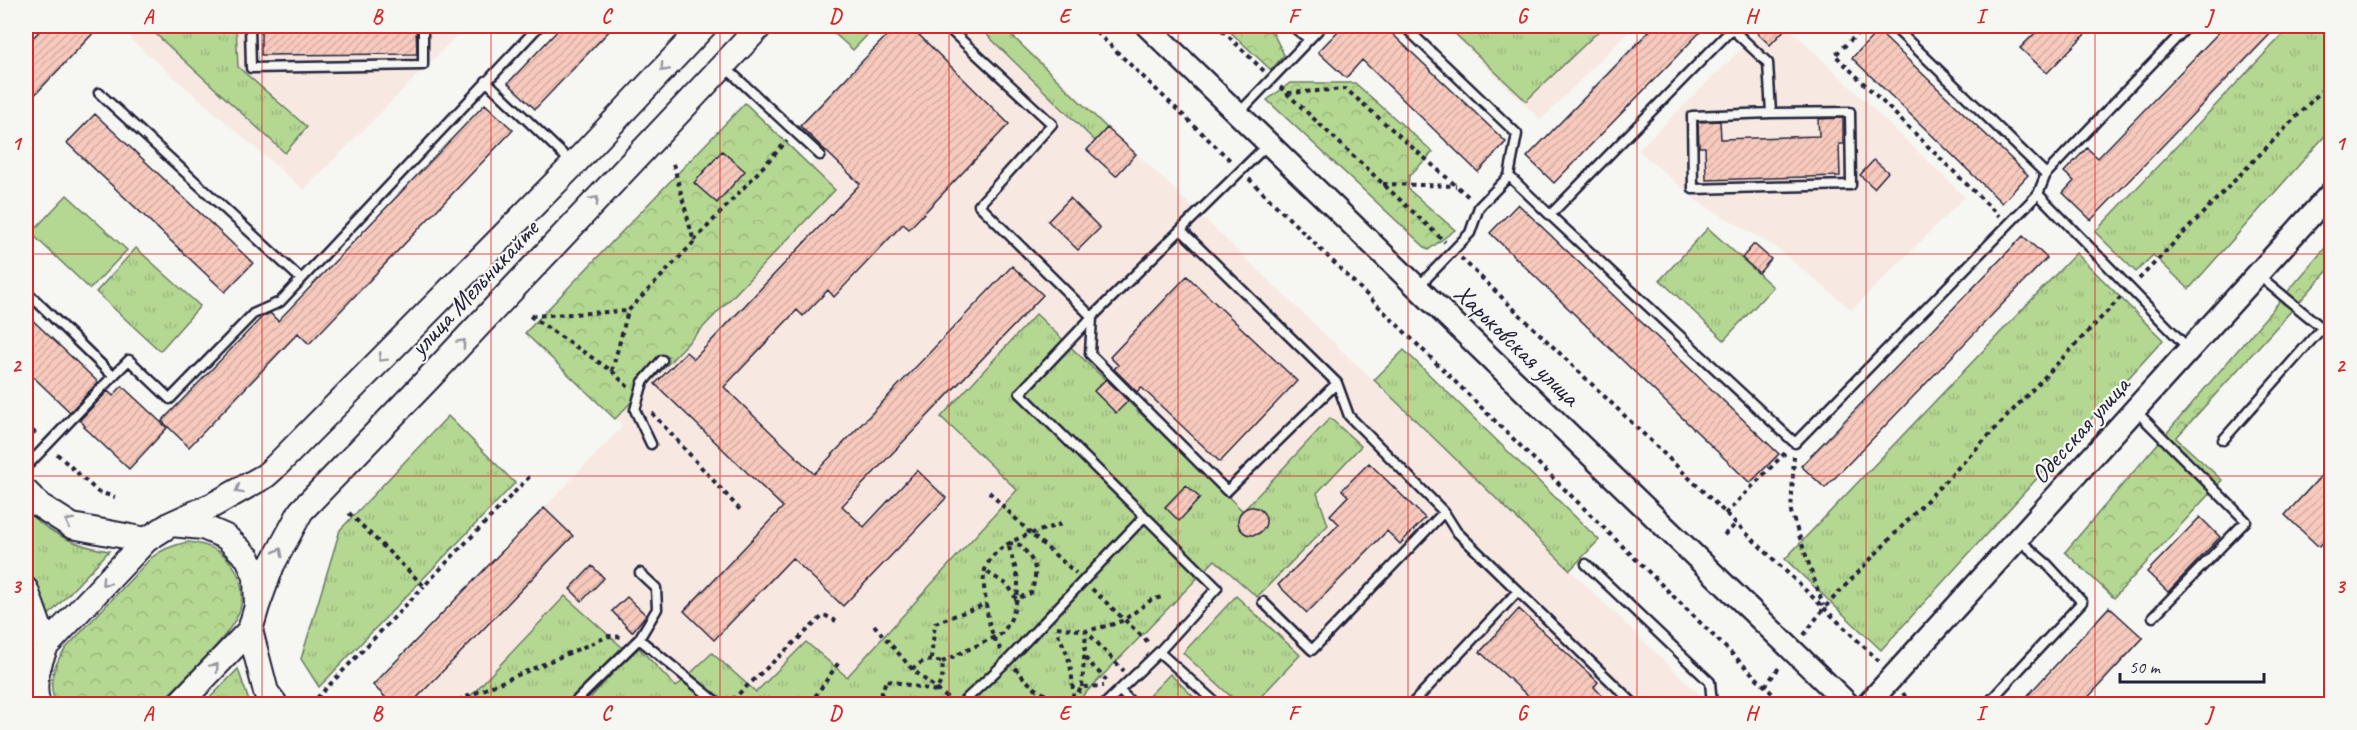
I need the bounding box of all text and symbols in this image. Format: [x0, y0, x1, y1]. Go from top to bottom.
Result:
text: A [143, 4, 155, 29]
text: B [372, 4, 384, 29]
text: C [601, 4, 613, 29]
text: D [829, 4, 843, 29]
text: E [1059, 4, 1073, 29]
text: F [1288, 4, 1302, 29]
text: G [1517, 4, 1530, 29]
text: H [1745, 4, 1760, 29]
text: I [1976, 4, 1989, 29]
text: J [2204, 4, 2216, 29]
one-way arrow [661, 61, 672, 72]
text: 1 [12, 131, 23, 156]
text: 1 [2336, 131, 2347, 156]
one-way arrow [587, 196, 598, 207]
street label: улица Мельникайте [401, 211, 547, 365]
street label: Харьковская улица [1447, 277, 1588, 414]
one-way arrow [455, 339, 466, 350]
one-way arrow [378, 352, 389, 362]
text: 2 [12, 353, 23, 378]
text: 2 [2336, 353, 2347, 378]
street label: Одесская улица [2023, 368, 2139, 491]
one-way arrow [235, 483, 246, 494]
one-way arrow [64, 518, 75, 530]
one-way arrow [272, 547, 283, 558]
text: 3 [12, 574, 23, 599]
text: 3 [2336, 574, 2347, 599]
one-way arrow [102, 575, 113, 586]
scale bar [2120, 646, 2264, 684]
text: 50 m [2129, 656, 2162, 678]
one-way arrow [208, 664, 219, 674]
text: A [143, 701, 155, 726]
text: B [372, 701, 384, 726]
text: C [601, 701, 613, 726]
text: D [829, 701, 843, 726]
text: E [1059, 701, 1073, 726]
text: F [1288, 701, 1302, 726]
text: G [1517, 701, 1530, 726]
text: H [1745, 701, 1760, 726]
text: I [1976, 701, 1989, 726]
text: J [2204, 701, 2216, 726]

